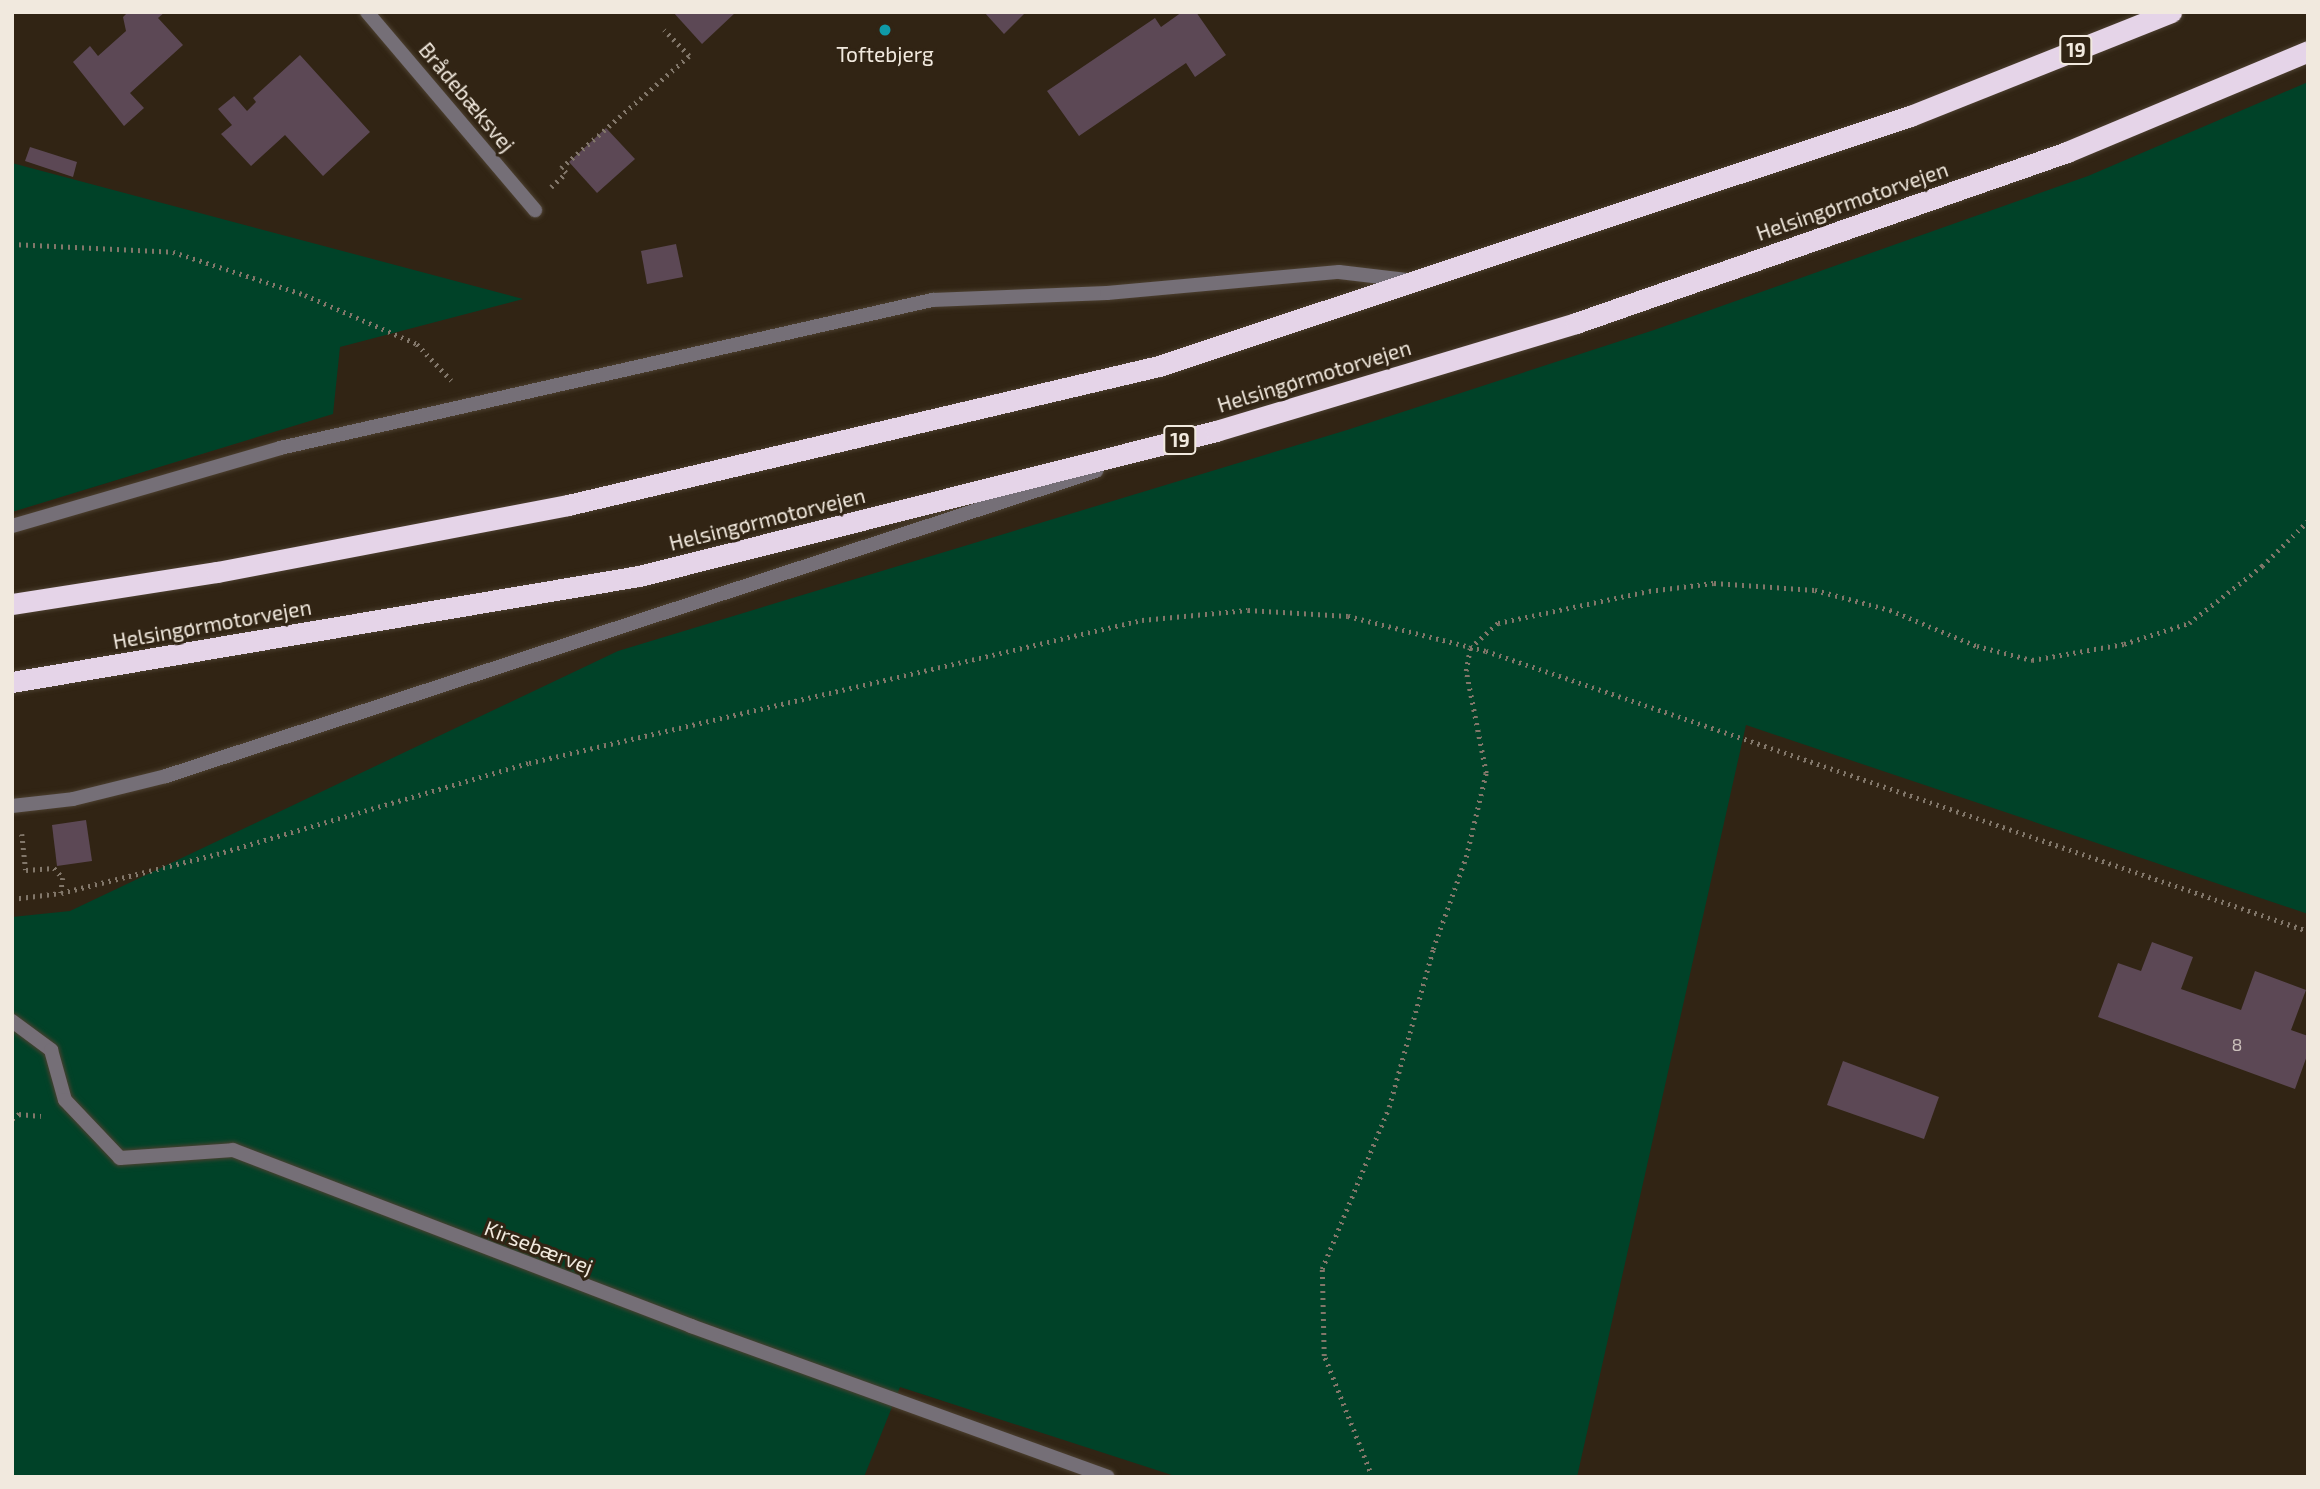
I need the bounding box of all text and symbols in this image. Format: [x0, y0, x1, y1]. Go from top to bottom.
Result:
marker: Toftebjerg [877, 22, 893, 38]
road number: 19 [2058, 34, 2094, 66]
street label: Brådebæksvej [414, 37, 520, 157]
place label: Toftebjerg [836, 41, 934, 67]
street label: Helsingørmotorvejen [1753, 156, 1951, 246]
street label: Helsingørmotorvejen [1214, 335, 1414, 417]
road number: 19 [1162, 424, 1198, 456]
street label: Helsingørmotorvejen [666, 482, 868, 556]
street label: Helsingørmotorvejen [111, 594, 313, 654]
house number: 8 [2232, 1033, 2242, 1055]
street label: Kirsebærvej [481, 1215, 597, 1279]

